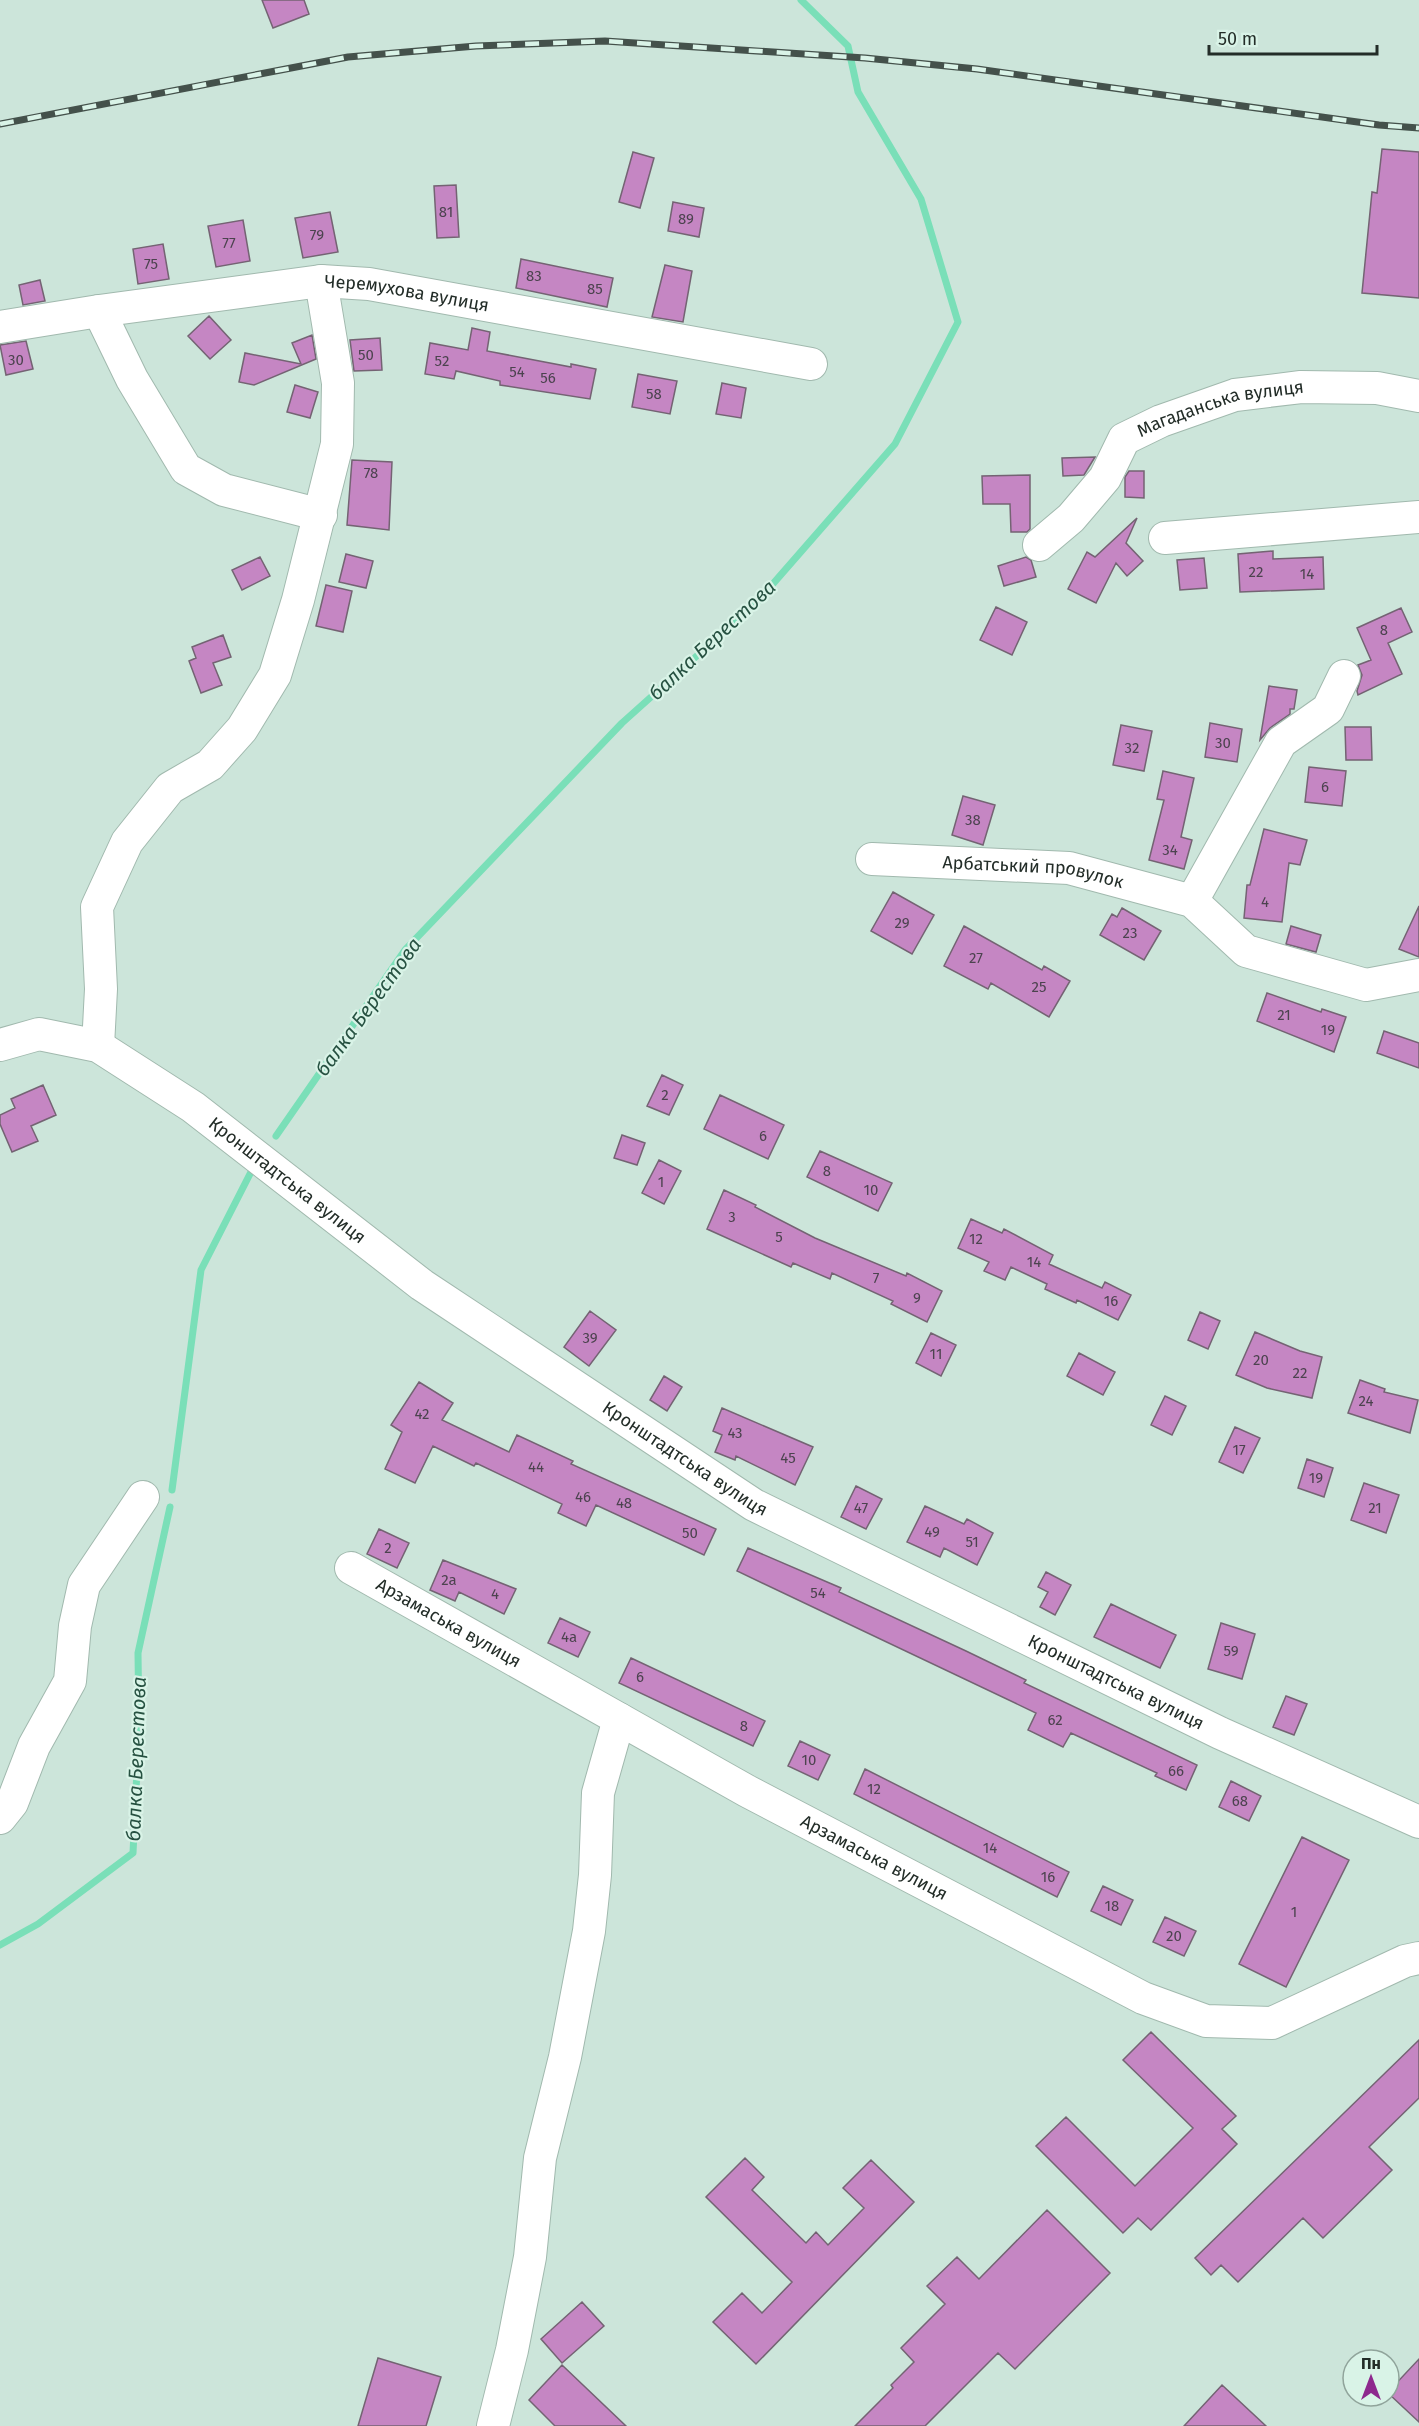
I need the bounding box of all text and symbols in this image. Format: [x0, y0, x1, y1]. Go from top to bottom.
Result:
scale bar [1209, 18, 1377, 56]
text: 50 m [1218, 28, 1257, 50]
house number: 81 [439, 203, 453, 221]
house number: 89 [678, 210, 694, 228]
house number: 79 [310, 226, 324, 244]
house number: 77 [222, 234, 236, 252]
house number: 75 [144, 255, 158, 273]
house number: 83 [526, 267, 542, 285]
street label: Черемухова вулиця [324, 270, 491, 316]
house number: 85 [587, 280, 603, 298]
house number: 50 [358, 346, 374, 364]
house number: 30 [8, 351, 24, 369]
house number: 52 [435, 352, 449, 370]
house number: 54 [509, 363, 525, 381]
house number: 56 [540, 369, 556, 387]
street label: Магаданська вулиця [1133, 376, 1305, 442]
house number: 58 [646, 385, 662, 403]
house number: 78 [364, 464, 378, 482]
house number: 22 [1249, 563, 1263, 581]
house number: 14 [1300, 565, 1314, 583]
water label: балка Берестова [643, 575, 781, 705]
house number: 8 [1380, 621, 1388, 639]
house number: 30 [1215, 734, 1231, 752]
house number: 32 [1125, 739, 1139, 757]
house number: 6 [1321, 778, 1329, 796]
house number: 38 [965, 811, 981, 829]
house number: 34 [1162, 841, 1178, 859]
street label: Арбатський провулок [942, 851, 1127, 893]
house number: 4 [1261, 893, 1269, 911]
house number: 29 [894, 914, 910, 932]
house number: 23 [1123, 924, 1137, 942]
water label: балка Берестова [310, 933, 426, 1081]
house number: 27 [969, 949, 983, 967]
house number: 25 [1032, 978, 1046, 996]
house number: 21 [1277, 1006, 1291, 1024]
house number: 19 [1321, 1021, 1335, 1039]
house number: 2 [661, 1086, 669, 1104]
street label: Кронштадтська вулиця [204, 1112, 370, 1248]
house number: 6 [759, 1127, 767, 1145]
house number: 8 [823, 1162, 831, 1180]
house number: 1 [658, 1173, 664, 1191]
house number: 10 [864, 1181, 878, 1199]
house number: 3 [728, 1208, 736, 1226]
house number: 5 [775, 1228, 783, 1246]
house number: 12 [969, 1230, 983, 1248]
house number: 14 [1027, 1253, 1041, 1271]
house number: 7 [873, 1269, 880, 1287]
house number: 9 [913, 1289, 921, 1307]
house number: 16 [1104, 1292, 1118, 1310]
house number: 39 [582, 1329, 598, 1347]
house number: 11 [930, 1345, 942, 1363]
house number: 20 [1253, 1351, 1269, 1369]
house number: 22 [1293, 1364, 1307, 1382]
house number: 24 [1358, 1392, 1374, 1410]
street label: Кронштадтська вулиця [598, 1397, 771, 1521]
house number: 42 [414, 1405, 430, 1423]
house number: 43 [727, 1424, 743, 1442]
house number: 17 [1232, 1441, 1246, 1459]
house number: 45 [780, 1449, 796, 1467]
house number: 44 [528, 1458, 544, 1476]
house number: 19 [1309, 1469, 1323, 1487]
house number: 46 [575, 1488, 591, 1506]
house number: 48 [616, 1494, 632, 1512]
house number: 47 [854, 1499, 868, 1517]
house number: 21 [1368, 1499, 1382, 1517]
house number: 49 [924, 1523, 940, 1541]
house number: 50 [682, 1524, 698, 1542]
house number: 51 [965, 1533, 979, 1551]
house number: 2 [384, 1539, 392, 1557]
house number: 2а [441, 1571, 457, 1589]
street label: Арзамаська вулиця [372, 1573, 525, 1672]
house number: 54 [810, 1584, 826, 1602]
house number: 4 [491, 1585, 499, 1603]
house number: 4а [561, 1628, 577, 1646]
street label: Кронштадтська вулиця [1024, 1630, 1208, 1735]
house number: 59 [1223, 1642, 1239, 1660]
house number: 6 [636, 1668, 644, 1686]
water label: балка Берестова [121, 1676, 151, 1842]
house number: 62 [1047, 1711, 1063, 1729]
house number: 8 [740, 1717, 748, 1735]
house number: 10 [802, 1751, 816, 1769]
house number: 66 [1168, 1762, 1184, 1780]
house number: 12 [867, 1780, 881, 1798]
house number: 68 [1232, 1792, 1248, 1810]
street label: Арзамаська вулиця [797, 1810, 951, 1905]
house number: 14 [983, 1839, 997, 1857]
house number: 16 [1041, 1868, 1055, 1886]
house number: 18 [1105, 1897, 1119, 1915]
house number: 1 [1291, 1903, 1297, 1921]
house number: 20 [1166, 1927, 1182, 1945]
north arrow [1341, 2348, 1401, 2408]
text: Пн [1361, 2354, 1381, 2373]

